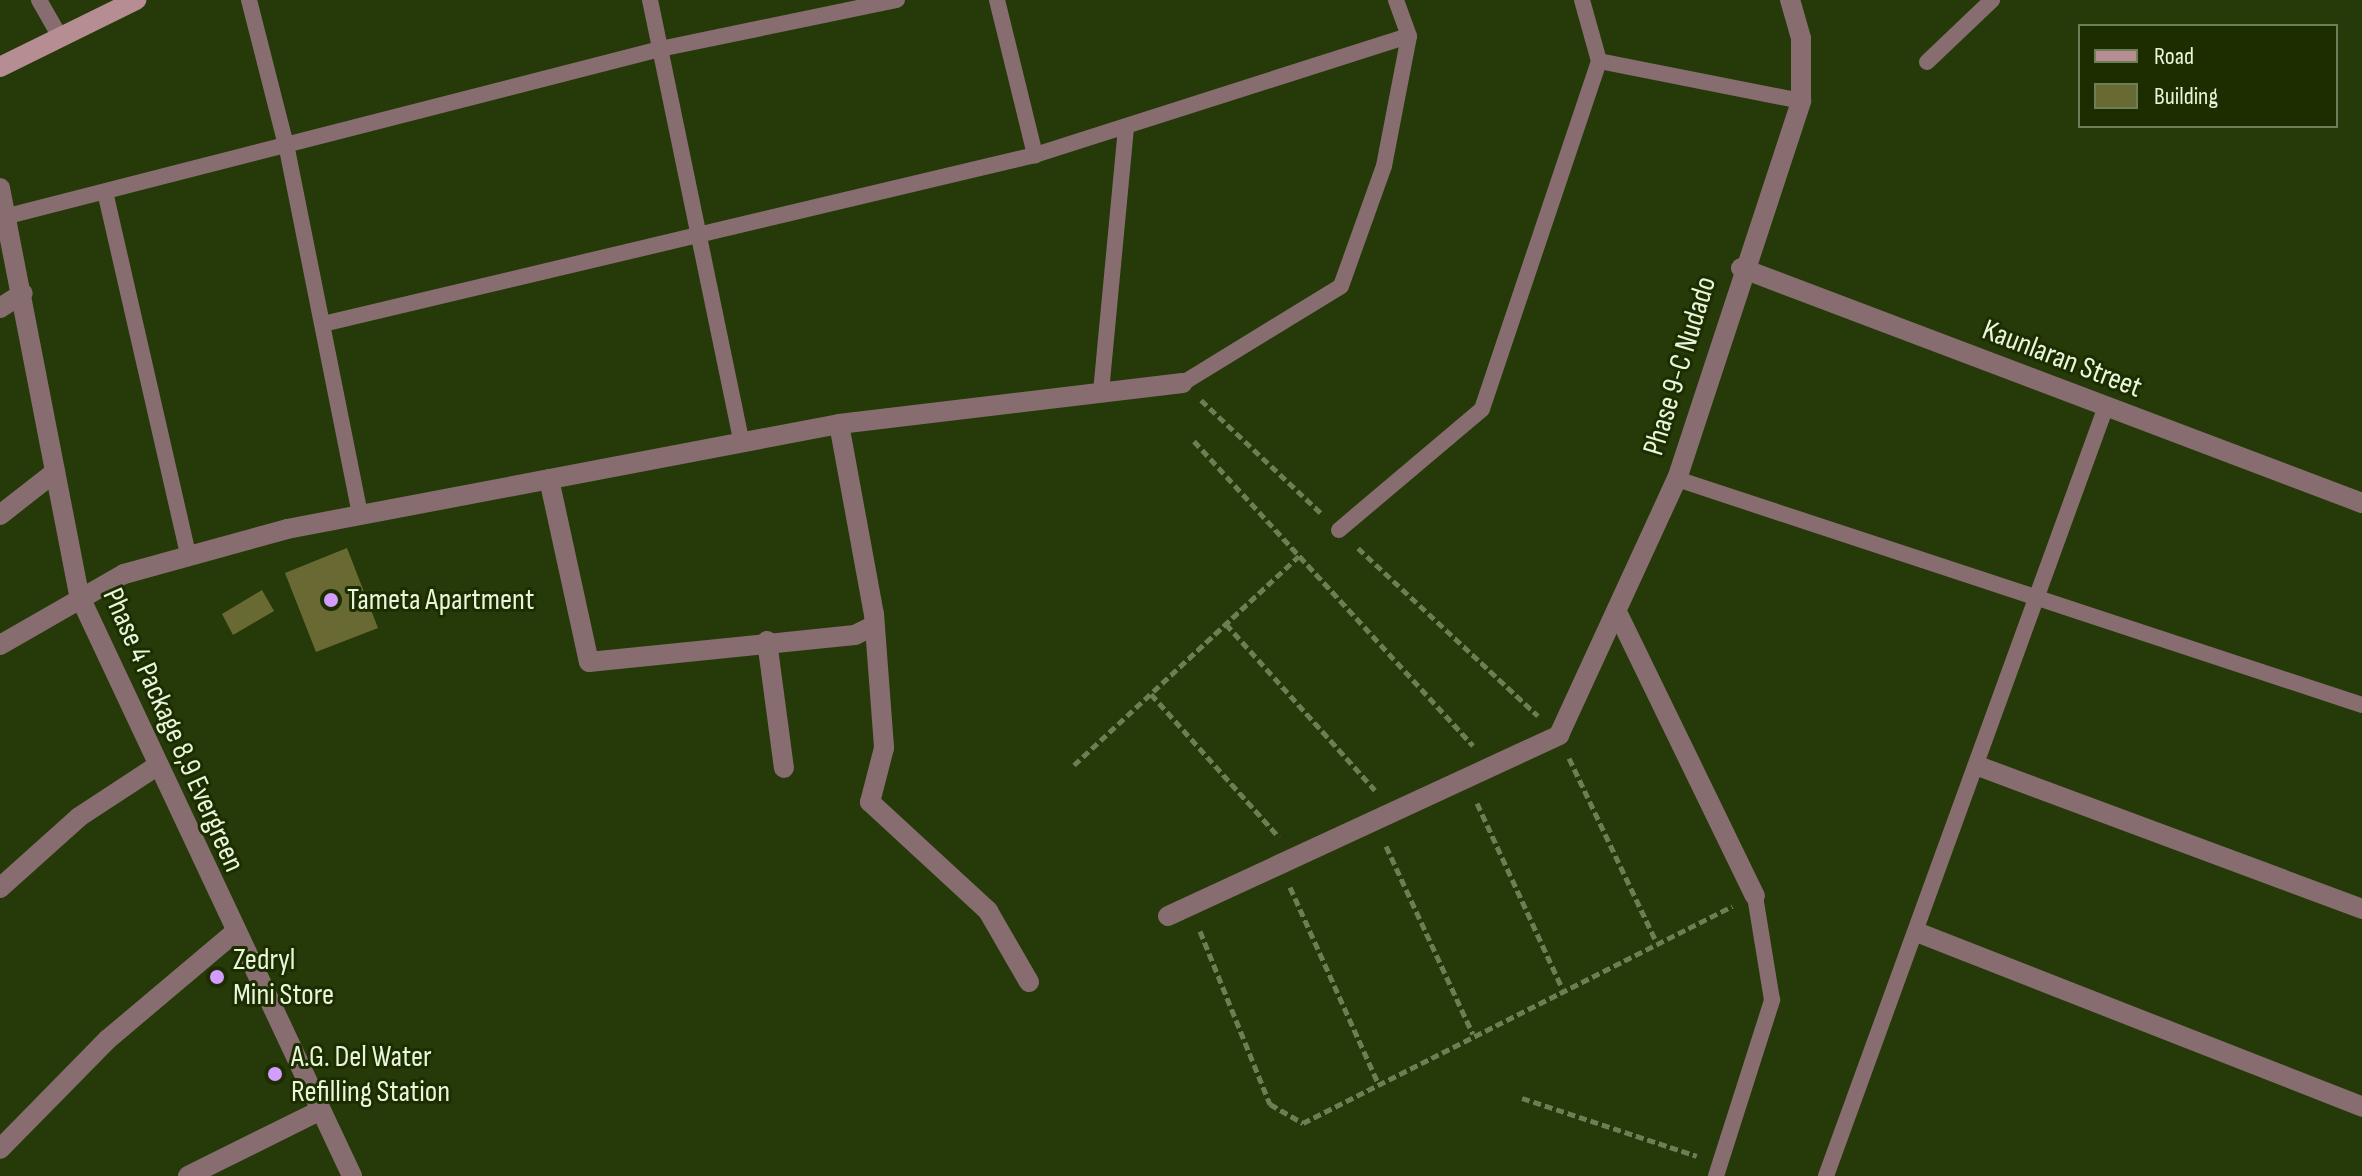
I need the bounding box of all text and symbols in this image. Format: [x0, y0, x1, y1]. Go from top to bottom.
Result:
legend [2078, 24, 2338, 128]
text: Road [2154, 42, 2194, 71]
text: Building [2154, 82, 2218, 111]
street label: Phase 9-C Nudado [1636, 272, 1724, 460]
street label: Kaunlaran Street [1977, 312, 2147, 406]
place label: Tameta Apartment [347, 582, 534, 618]
street label: Phase 4 Package 8,9 Evergreen [94, 583, 252, 877]
marker: Tameta Apartment [322, 591, 340, 609]
place label: Zedryl Mini Store [233, 942, 334, 1012]
marker: Zedryl Mini Store [208, 968, 226, 986]
place label: A.G. Del Water Refilling Station [291, 1039, 450, 1110]
marker: A.G. Del Water Refilling Station [266, 1065, 284, 1083]

